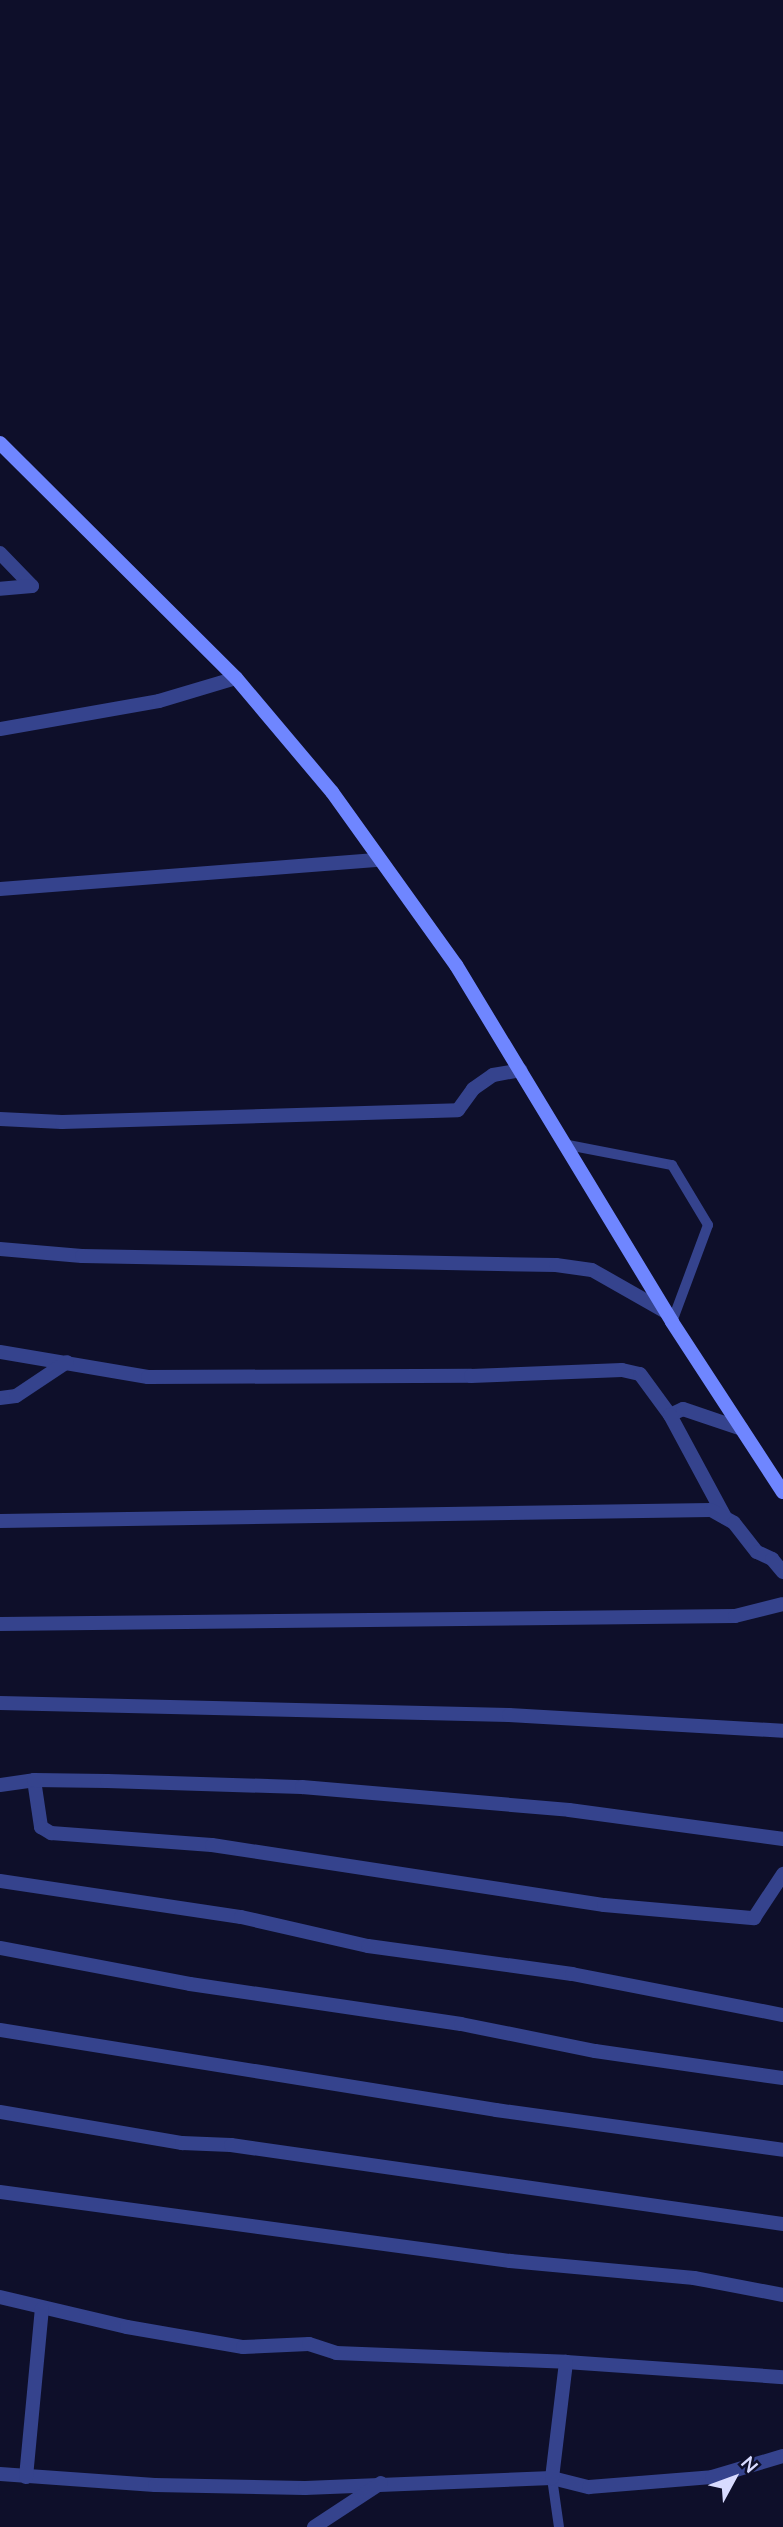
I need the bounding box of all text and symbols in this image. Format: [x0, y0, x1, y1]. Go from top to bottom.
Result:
north arrow [699, 2443, 769, 2513]
text: N [736, 2451, 764, 2478]

